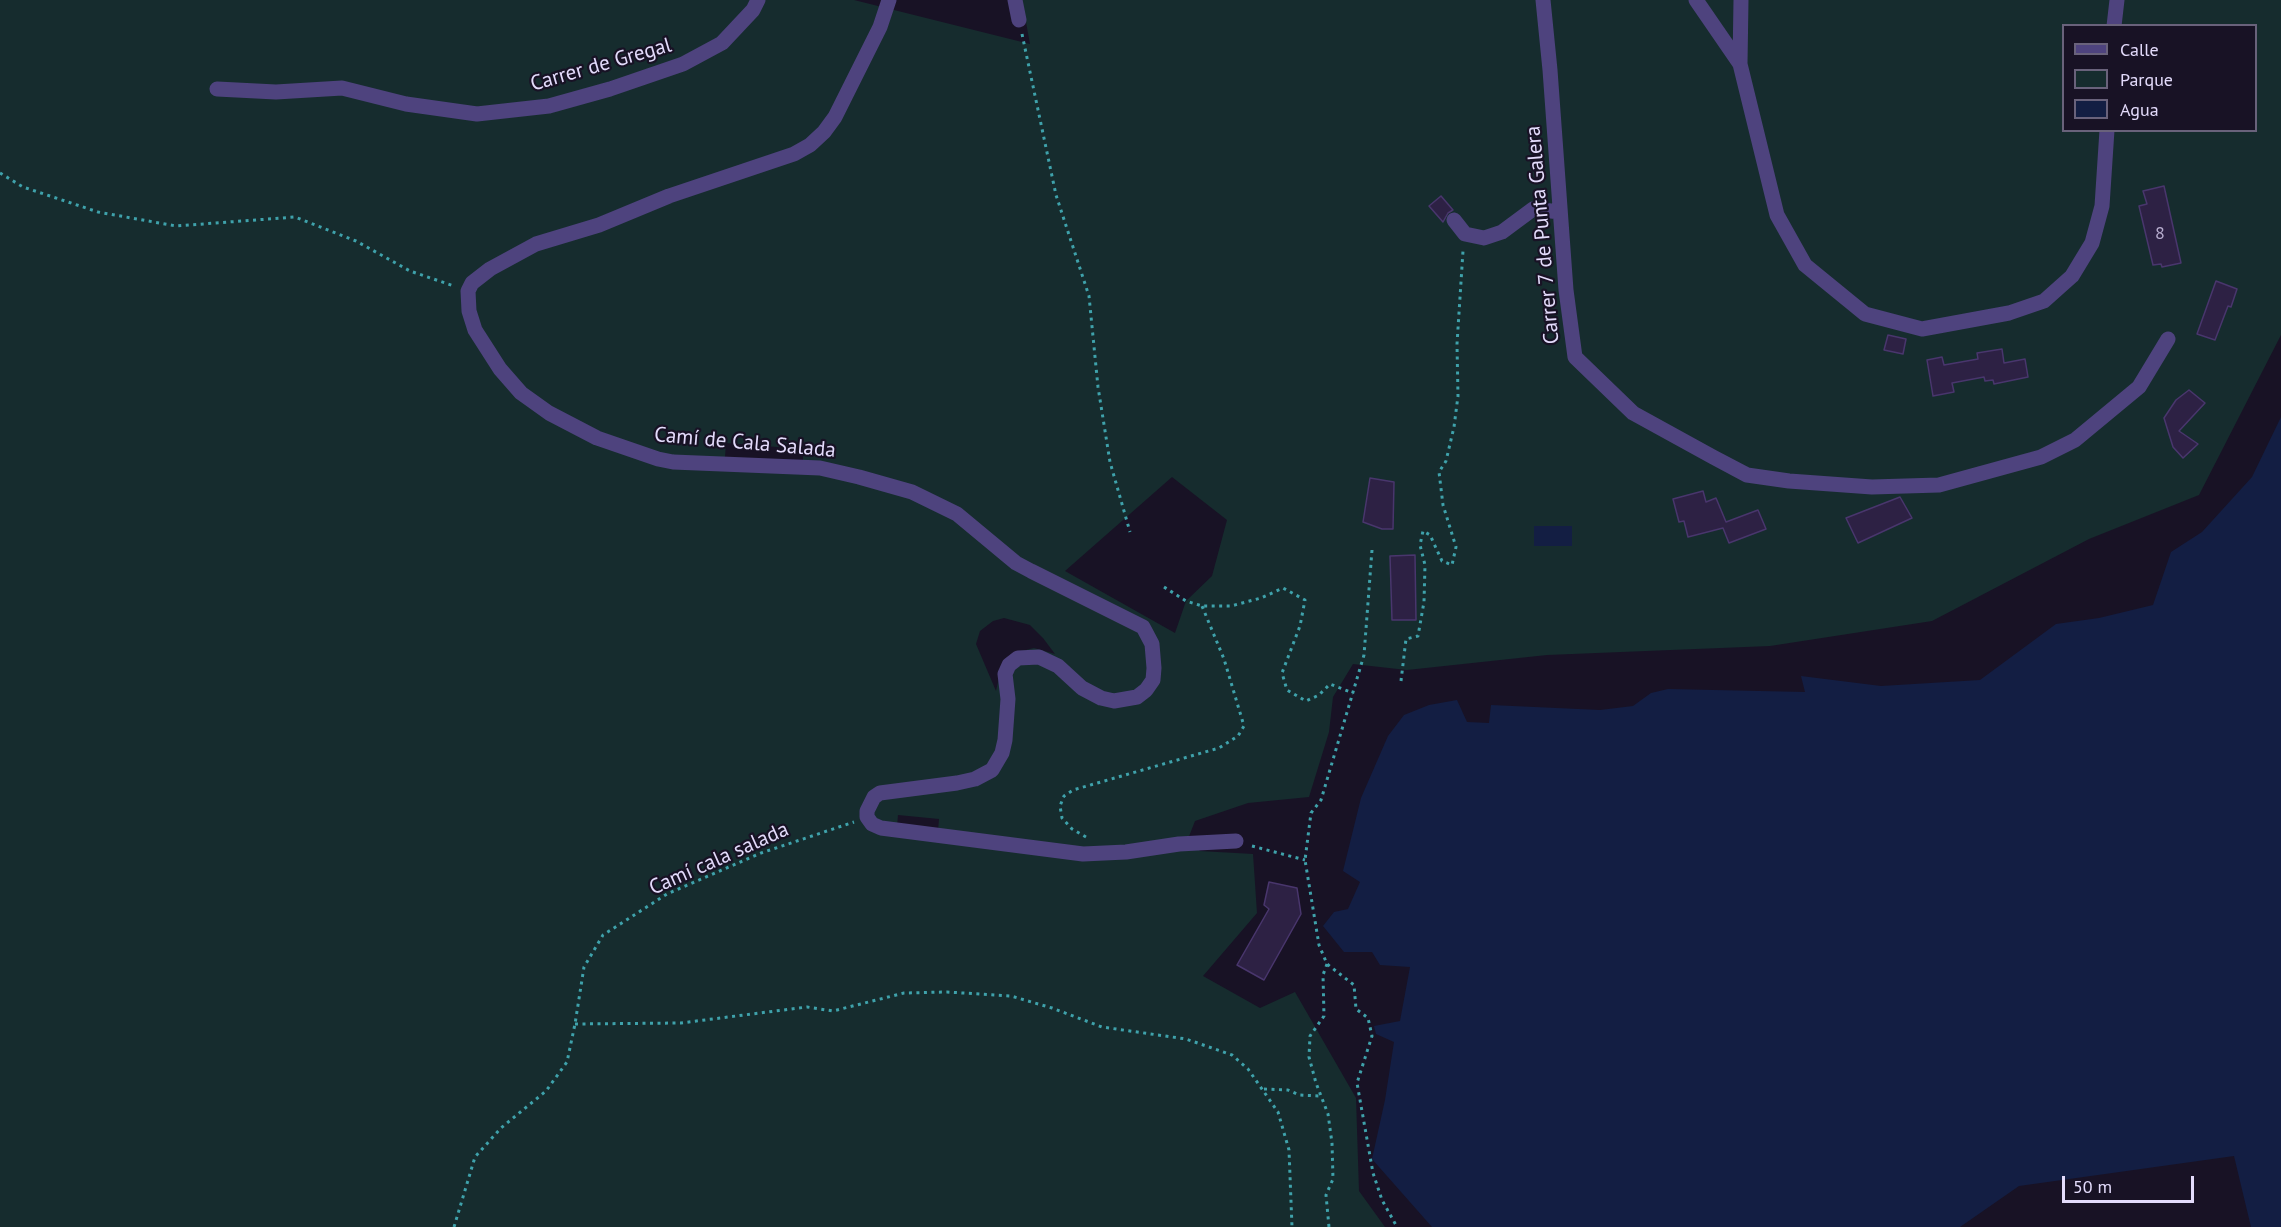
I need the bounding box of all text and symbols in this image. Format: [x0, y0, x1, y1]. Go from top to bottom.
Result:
legend [2062, 24, 2257, 132]
street label: Carrer de Gregal [528, 33, 674, 97]
text: Calle [2120, 38, 2159, 61]
text: Parque [2120, 68, 2173, 91]
text: Agua [2120, 98, 2159, 121]
street label: Carrer 7 de Punta Galera [1521, 125, 1565, 345]
house number: 8 [2155, 223, 2165, 245]
street label: Camí de Cala Salada [653, 423, 837, 463]
street label: Camí cala salada [645, 817, 793, 901]
scale bar [2065, 1164, 2197, 1202]
text: 50 m [2073, 1175, 2112, 1198]

